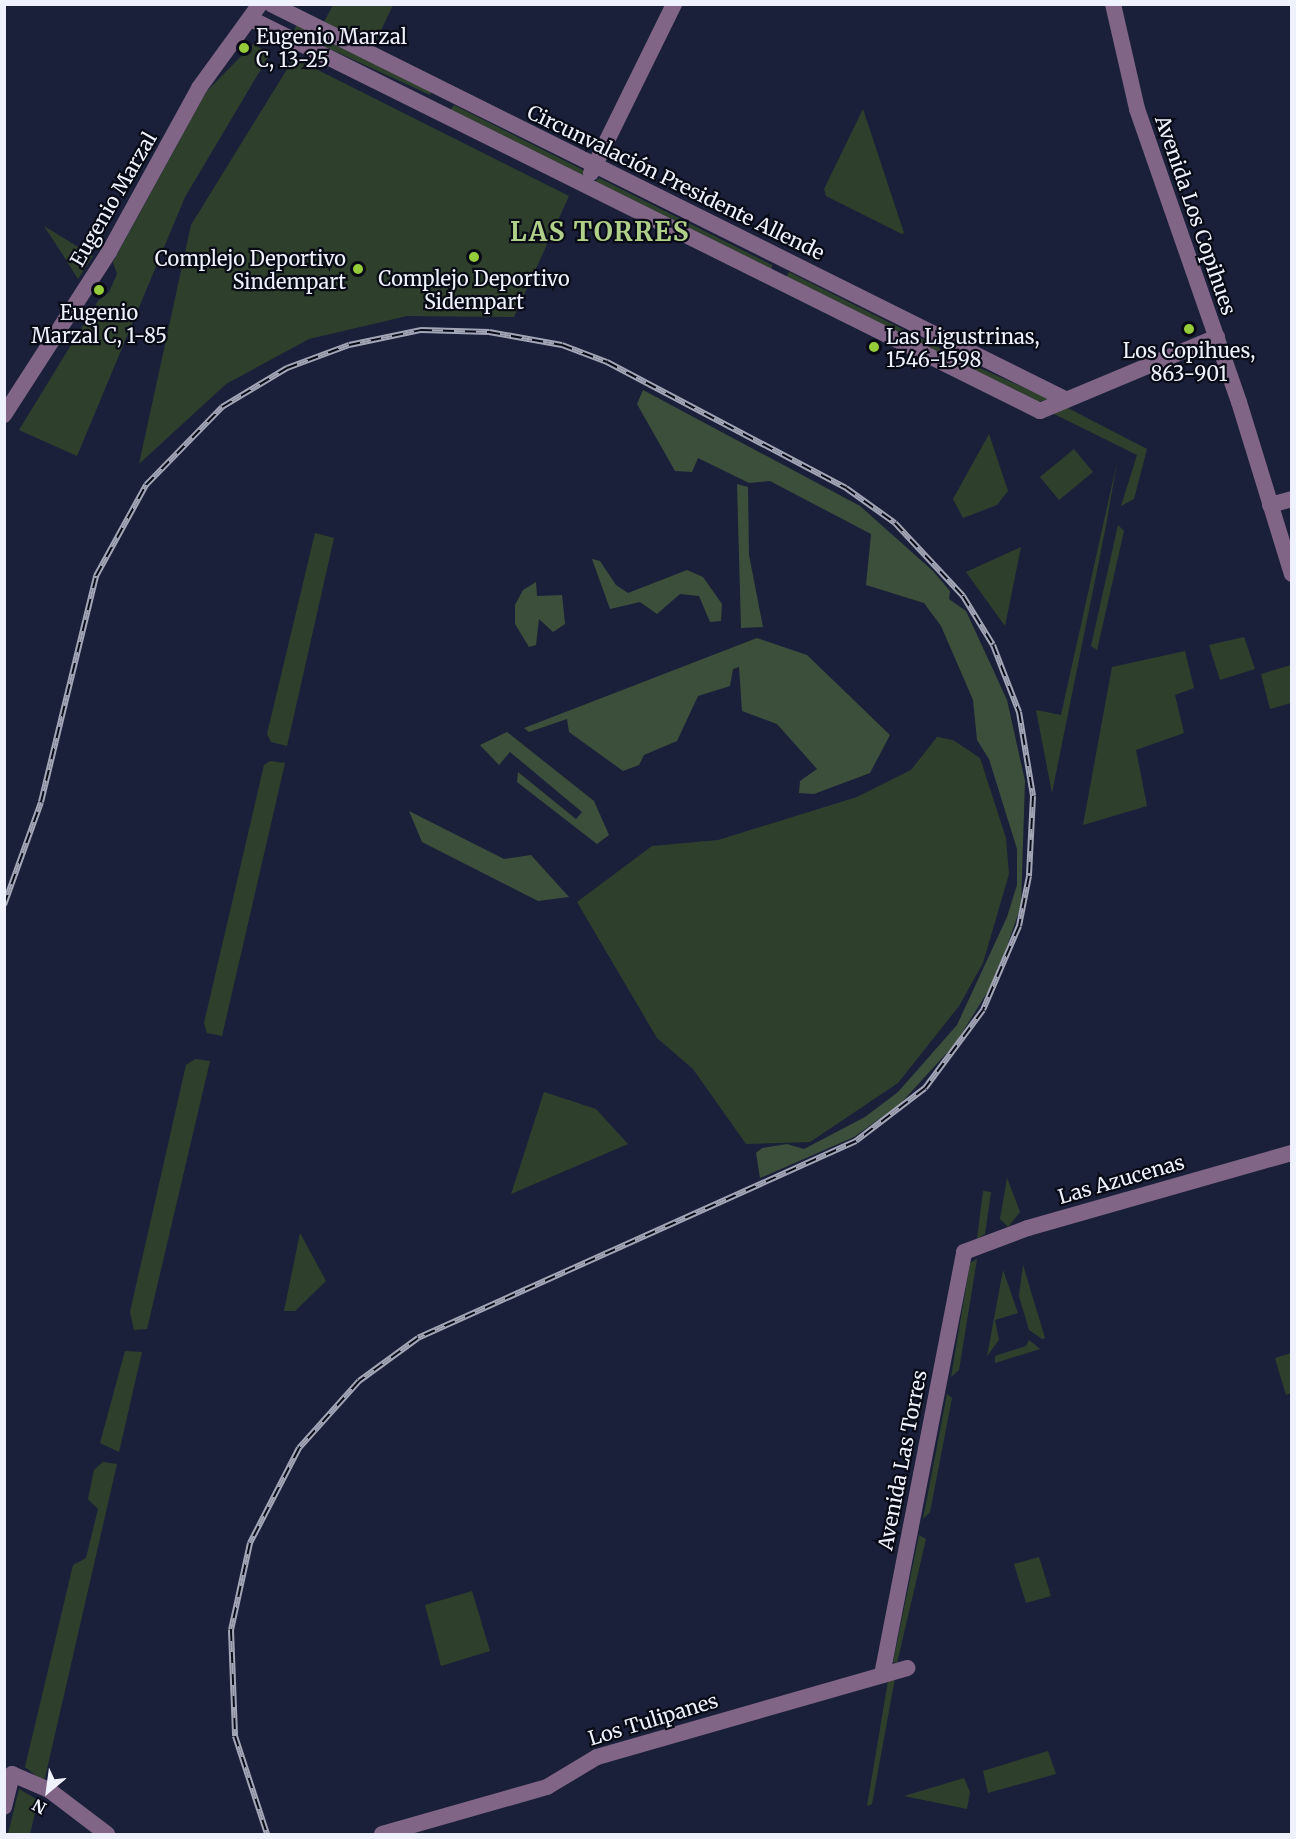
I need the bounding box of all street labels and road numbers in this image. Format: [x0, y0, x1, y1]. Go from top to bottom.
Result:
street label: Circunvalación Presidente Allende [524, 99, 828, 265]
street label: Avenida Los Copihues [1151, 112, 1241, 318]
street label: Eugenio Marzal [65, 128, 161, 270]
street label: Las Azucenas [1055, 1149, 1187, 1209]
street label: Avenida Las Torres [873, 1368, 931, 1552]
street label: Los Tulipanes [585, 1688, 721, 1750]

